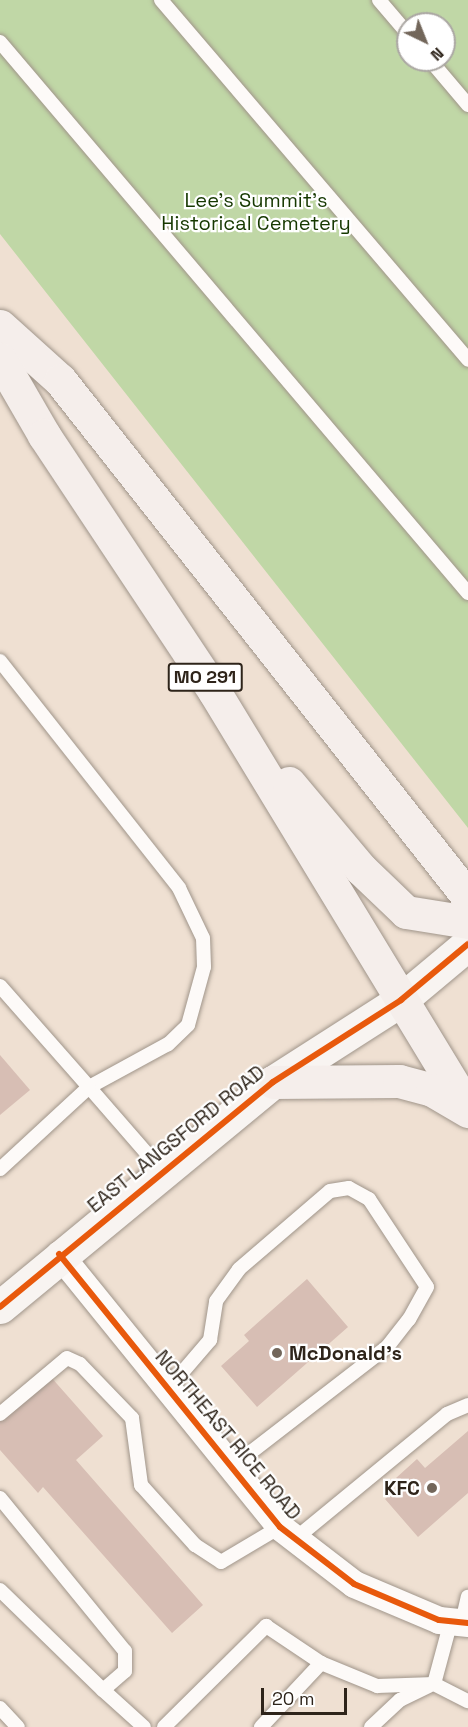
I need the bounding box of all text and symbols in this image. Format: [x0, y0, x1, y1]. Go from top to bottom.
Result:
north arrow [396, 12, 456, 72]
text: N [426, 43, 448, 65]
park label: Lee's Summit's Historical Cemetery [161, 189, 351, 236]
road number: MO 291 [168, 662, 242, 692]
street label: EAST LANGSFORD ROAD [82, 1060, 270, 1218]
place label: McDonald's [289, 1341, 402, 1365]
street label: NORTHEAST RICE ROAD [150, 1345, 306, 1525]
marker: McDonald's [270, 1346, 284, 1360]
place label: KFC [384, 1476, 420, 1500]
marker: KFC [425, 1481, 439, 1495]
scale bar [264, 1676, 350, 1714]
text: 20 m [272, 1687, 315, 1710]

